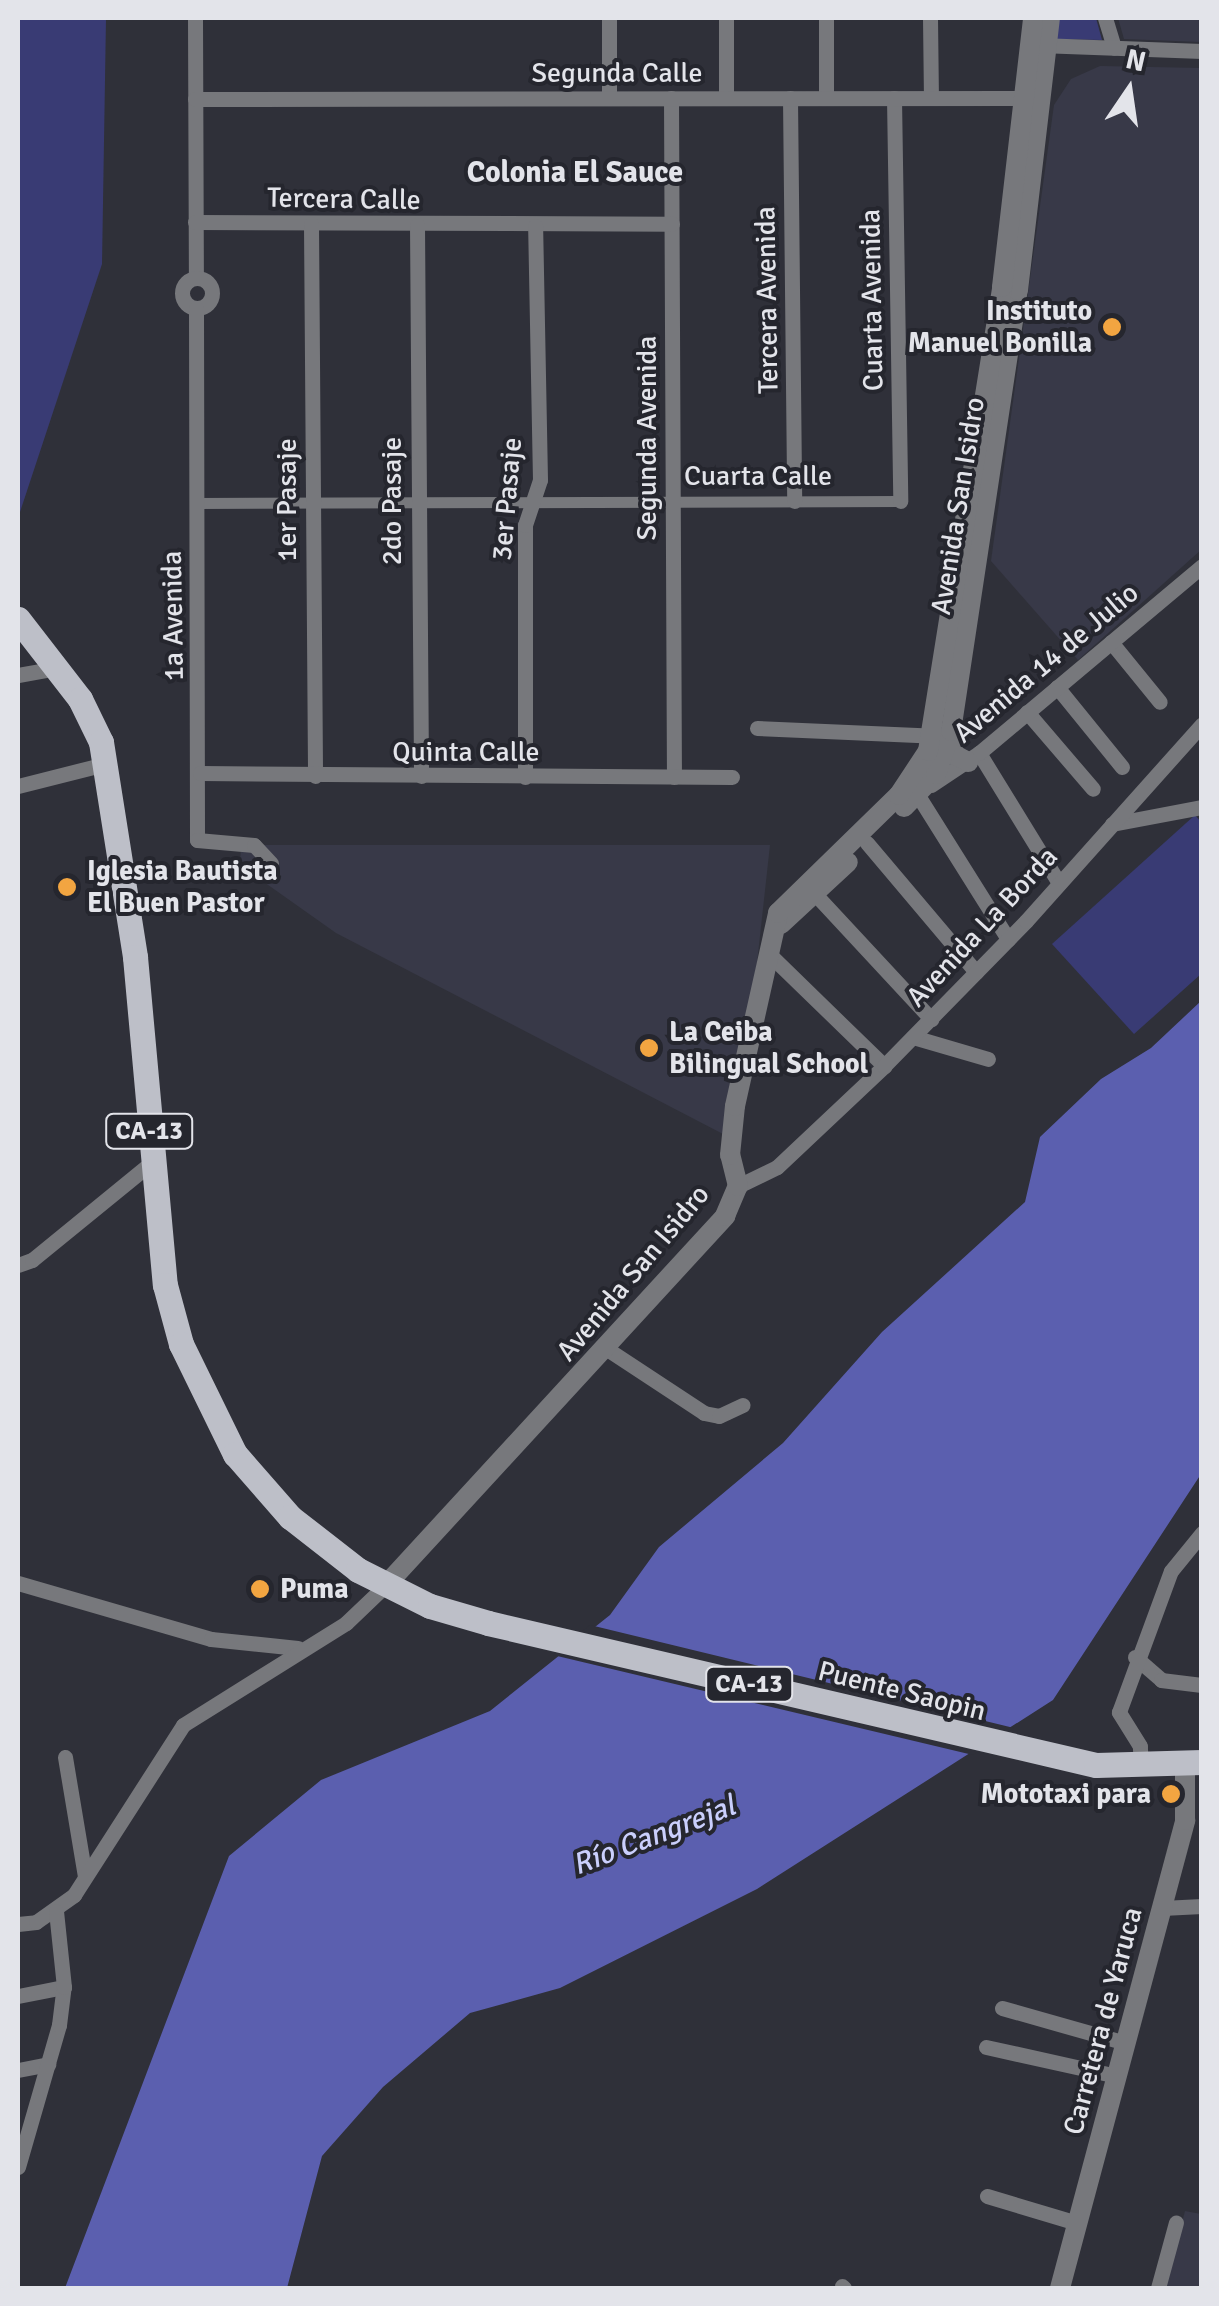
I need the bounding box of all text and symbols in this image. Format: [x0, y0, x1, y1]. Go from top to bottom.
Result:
north arrow [1079, 40, 1179, 140]
text: N [1122, 42, 1149, 80]
street label: Segunda Calle [532, 56, 702, 90]
district label: Colonia El Sauce [467, 155, 683, 191]
street label: Tercera Calle [267, 181, 421, 217]
street label: Tercera Avenida [749, 206, 785, 394]
street label: Cuarta Avenida [854, 209, 890, 391]
place label: Instituto Manuel Bonilla [908, 294, 1092, 360]
marker: Instituto Manuel Bonilla [1101, 316, 1123, 338]
street label: Segunda Avenida [630, 335, 664, 541]
street label: Avenida San Isidro [924, 395, 992, 617]
street label: 3er Pasaje [485, 436, 529, 562]
street label: 2do Pasaje [375, 437, 409, 565]
street label: 1er Pasaje [270, 438, 304, 562]
street label: Cuarta Calle [684, 459, 832, 493]
street label: 1a Avenida [155, 551, 191, 681]
street label: Avenida 14 de Julio [947, 576, 1145, 750]
street label: Quinta Calle [392, 735, 540, 769]
street label: Avenida La Borda [899, 840, 1065, 1014]
place label: Iglesia Bautista El Buen Pastor [87, 854, 278, 920]
marker: Iglesia Bautista El Buen Pastor [56, 876, 78, 898]
place label: La Ceiba Bilingual School [669, 1015, 868, 1081]
marker: La Ceiba Bilingual School [638, 1037, 660, 1059]
road number: CA-13 [104, 1111, 194, 1151]
street label: Avenida San Isidro [550, 1178, 716, 1368]
place label: Puma [280, 1572, 349, 1606]
marker: Puma [249, 1578, 271, 1600]
street label: Puente Saopin [815, 1654, 989, 1728]
road number: CA-13 [704, 1664, 794, 1704]
place label: Mototaxi para [980, 1777, 1151, 1811]
marker: Mototaxi para [1160, 1783, 1182, 1805]
water label: Río Cangrejal [567, 1788, 741, 1884]
street label: Carretera de Yaruca [1056, 1904, 1150, 2138]

